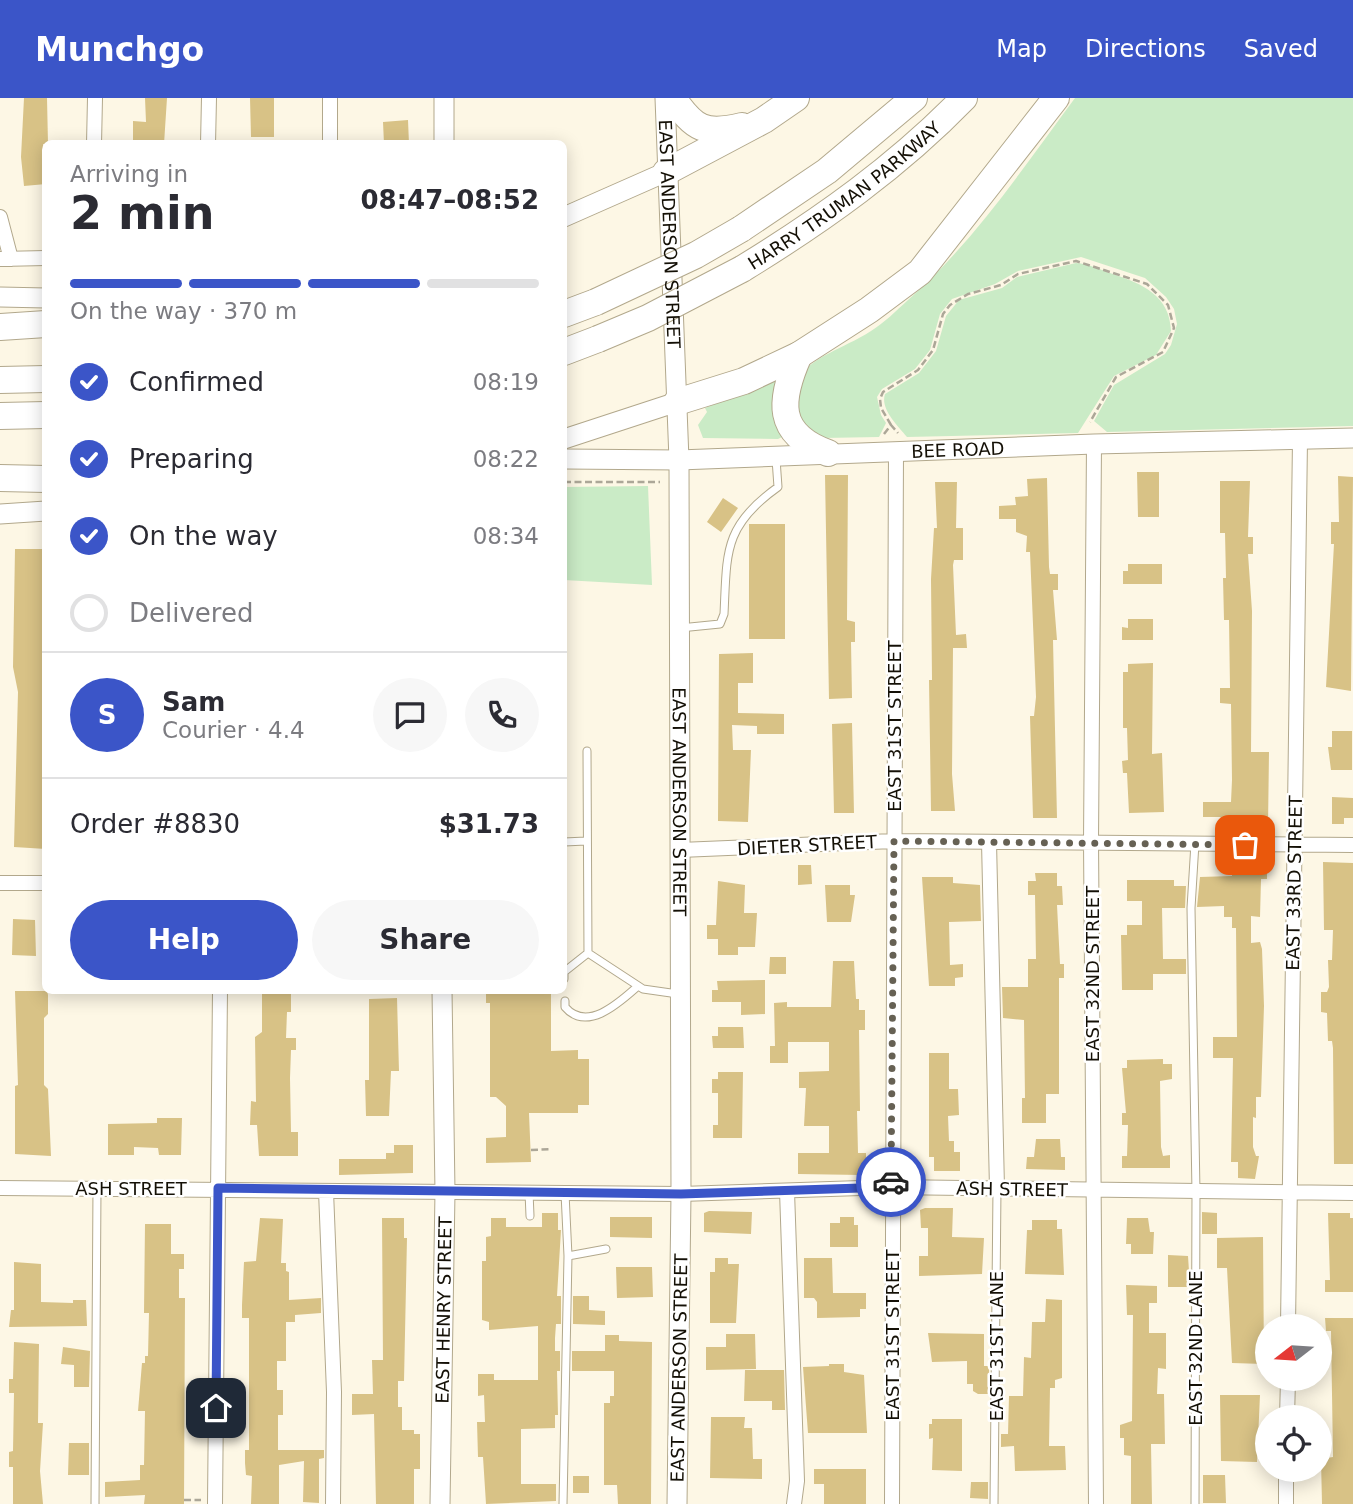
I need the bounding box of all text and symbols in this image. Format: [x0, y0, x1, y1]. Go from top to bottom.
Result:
text: Munchgo [35, 30, 204, 69]
text: Map [996, 35, 1047, 63]
text: Directions [1085, 35, 1206, 63]
text: Saved [1244, 35, 1318, 63]
street label: HARRY TRUMAN PARKWAY [744, 116, 945, 273]
street label: EAST ANDERSON STREET [655, 119, 685, 350]
text: Arriving in [70, 161, 188, 187]
text: 08:47–08:52 [360, 185, 539, 215]
text: 2 min [70, 186, 214, 240]
text: On the way · 370 m [70, 298, 297, 324]
icon: check [70, 363, 108, 401]
text: Confirmed [129, 367, 264, 397]
text: 08:19 [473, 369, 539, 395]
street label: BEE ROAD [911, 437, 1005, 462]
icon: check [70, 440, 108, 478]
text: Preparing [129, 444, 254, 474]
text: 08:22 [473, 446, 539, 472]
icon: check [70, 517, 108, 555]
text: On the way [129, 521, 278, 551]
text: 08:34 [473, 523, 539, 549]
text: Delivered [129, 598, 253, 628]
street label: EAST 31ST STREET [884, 639, 905, 812]
button: chat [373, 678, 447, 752]
button: phone [465, 678, 539, 752]
text: Sam [162, 687, 225, 717]
street label: EAST ANDERSON STREET [669, 687, 691, 917]
text: S [98, 700, 116, 730]
text: Courier · 4.4 [162, 717, 305, 743]
street label: EAST 33RD STREET [1282, 794, 1306, 971]
text: Order #8830 [70, 809, 240, 839]
text: $31.73 [439, 809, 539, 839]
pin [1215, 815, 1275, 875]
icon: bag [1226, 826, 1264, 864]
street label: DIETER STREET [737, 831, 878, 859]
street label: EAST 32ND STREET [1082, 885, 1103, 1062]
button: Help [70, 900, 298, 980]
button: Share [312, 900, 539, 980]
courier [856, 1147, 926, 1217]
icon: car [872, 1163, 910, 1201]
street label: ASH STREET [75, 1178, 188, 1199]
street label: ASH STREET [956, 1178, 1069, 1200]
street label: EAST HENRY STREET [431, 1215, 455, 1404]
street label: EAST 31ST STREET [882, 1248, 903, 1421]
street label: EAST ANDERSON STREET [667, 1252, 692, 1483]
street label: EAST 32ND LANE [1185, 1270, 1206, 1426]
street label: EAST 31ST LANE [986, 1271, 1007, 1421]
north arrow [1255, 1314, 1332, 1391]
map controls [1255, 1314, 1332, 1482]
pin [186, 1378, 246, 1438]
icon: home [197, 1389, 235, 1427]
button: locate [1255, 1405, 1332, 1482]

